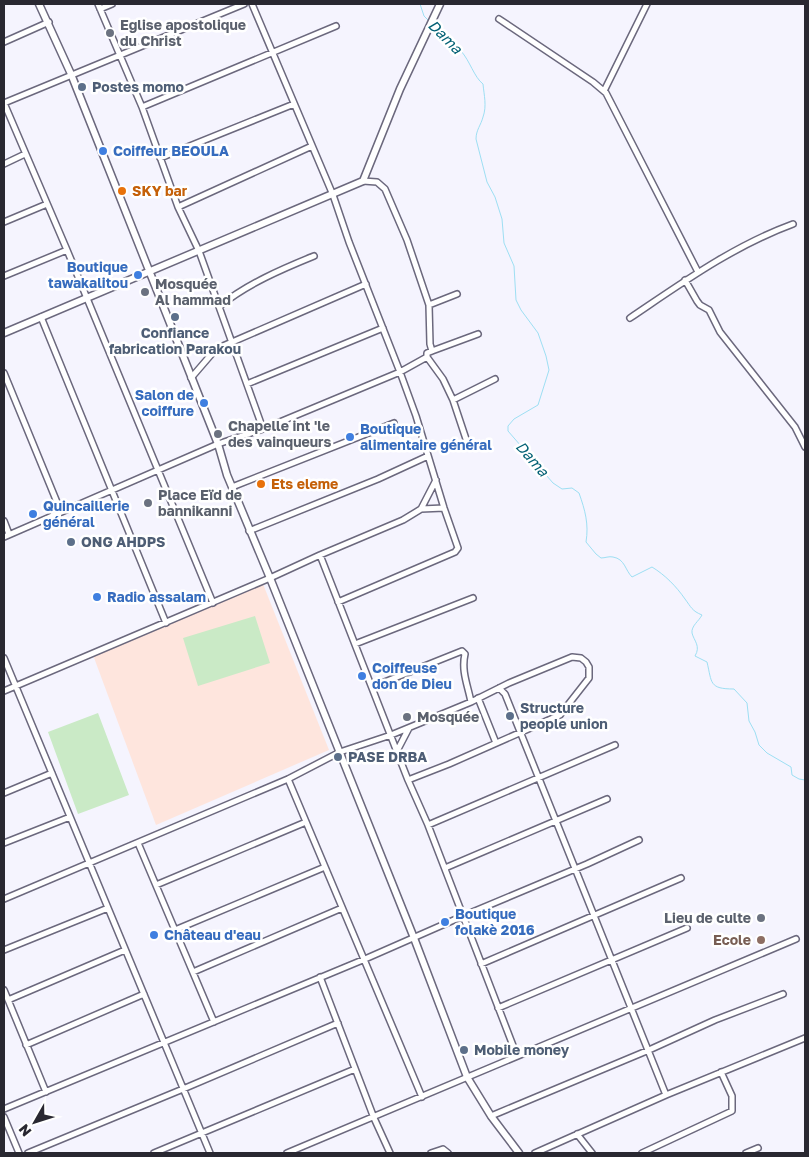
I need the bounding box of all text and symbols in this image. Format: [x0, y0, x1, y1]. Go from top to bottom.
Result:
place label: Eglise apostolique du Christ [120, 16, 246, 49]
water label: Dama [425, 16, 467, 57]
marker: Eglise apostolique du Christ [104, 27, 116, 39]
place label: Postes momo [92, 78, 184, 95]
marker: Postes momo [76, 81, 88, 93]
place label: Coiffeur BEOULA [113, 142, 229, 159]
marker: Coiffeur BEOULA [97, 145, 109, 157]
place label: SKY bar [132, 182, 188, 199]
marker: SKY bar [116, 185, 128, 197]
place label: Boutique tawakalitou [48, 258, 128, 291]
marker: Boutique tawakalitou [132, 269, 144, 281]
place label: Mosquée Al hammad [155, 275, 231, 308]
marker: Mosquée Al hammad [139, 286, 151, 298]
marker: Confiance fabrication Parakou [169, 311, 181, 323]
place label: Confiance fabrication Parakou [109, 324, 241, 357]
place label: Salon de coiffure [135, 386, 194, 419]
marker: Salon de coiffure [198, 397, 210, 409]
place label: Chapelle int 'le des vainqueurs [228, 417, 332, 450]
place label: Boutique alimentaire général [360, 420, 492, 453]
marker: Chapelle int 'le des vainqueurs [212, 428, 224, 440]
marker: Boutique alimentaire général [344, 431, 356, 443]
water label: Dama [513, 437, 553, 480]
place label: Ets eleme [271, 475, 338, 492]
marker: Ets eleme [255, 478, 267, 490]
place label: Place Eïd de bannikanni [158, 486, 242, 519]
place label: Quincaillerie général [43, 497, 130, 530]
marker: Place Eïd de bannikanni [142, 497, 154, 509]
marker: Quincaillerie général [27, 508, 39, 520]
place label: ONG AHDPS [81, 533, 166, 550]
marker: ONG AHDPS [65, 536, 77, 548]
place label: Radio assalam [107, 588, 206, 605]
marker: Radio assalam [91, 591, 103, 603]
place label: Coiffeuse don de Dieu [372, 659, 452, 692]
marker: Coiffeuse don de Dieu [356, 670, 368, 682]
place label: Structure people union [520, 699, 608, 732]
place label: Mosquée [417, 708, 479, 725]
marker: Structure people union [504, 710, 516, 722]
marker: Mosquée [401, 711, 413, 723]
place label: PASE DRBA [348, 748, 427, 765]
marker: PASE DRBA [332, 751, 344, 763]
place label: Boutique folakè 2016 [455, 905, 535, 938]
place label: Lieu de culte [664, 909, 751, 926]
marker: Lieu de culte [755, 912, 767, 924]
marker: Boutique folakè 2016 [439, 916, 451, 928]
place label: Château d'eau [164, 926, 261, 943]
marker: Château d'eau [148, 929, 160, 941]
place label: Ecole [713, 931, 751, 948]
marker: Ecole [755, 934, 767, 946]
place label: Mobile money [474, 1041, 570, 1058]
marker: Mobile money [458, 1044, 470, 1056]
north arrow [10, 1097, 60, 1147]
text: N [15, 1121, 34, 1140]

